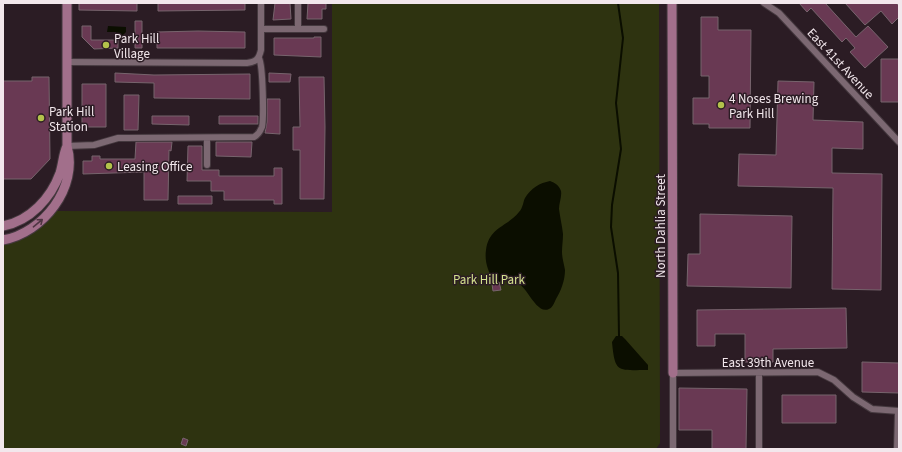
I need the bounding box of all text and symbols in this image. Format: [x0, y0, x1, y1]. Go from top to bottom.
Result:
street label: East 41st Avenue [803, 24, 878, 103]
place label: Park Hill Village [114, 30, 159, 63]
marker: Park Hill Village [101, 40, 111, 50]
place label: 4 Noses Brewing Park Hill [729, 90, 819, 123]
marker: 4 Noses Brewing Park Hill [716, 100, 726, 110]
place label: Park Hill Station [49, 103, 94, 136]
marker: Park Hill Station [36, 113, 46, 123]
place label: Leasing Office [117, 158, 192, 176]
marker: Leasing Office [104, 161, 114, 171]
street label: North Dahlia Street [652, 173, 670, 278]
one-way arrow [32, 219, 43, 227]
park label: Park Hill Park [453, 271, 526, 289]
street label: East 39th Avenue [722, 354, 814, 372]

